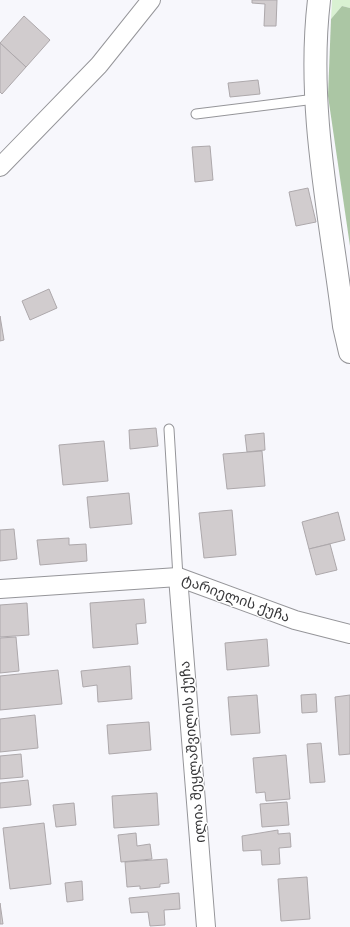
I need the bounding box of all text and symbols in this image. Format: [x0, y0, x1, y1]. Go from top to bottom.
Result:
street label: ტარიელის ქუჩა [179, 571, 292, 626]
street label: ილია შეყლაშვილის ქუჩა [176, 660, 209, 844]

